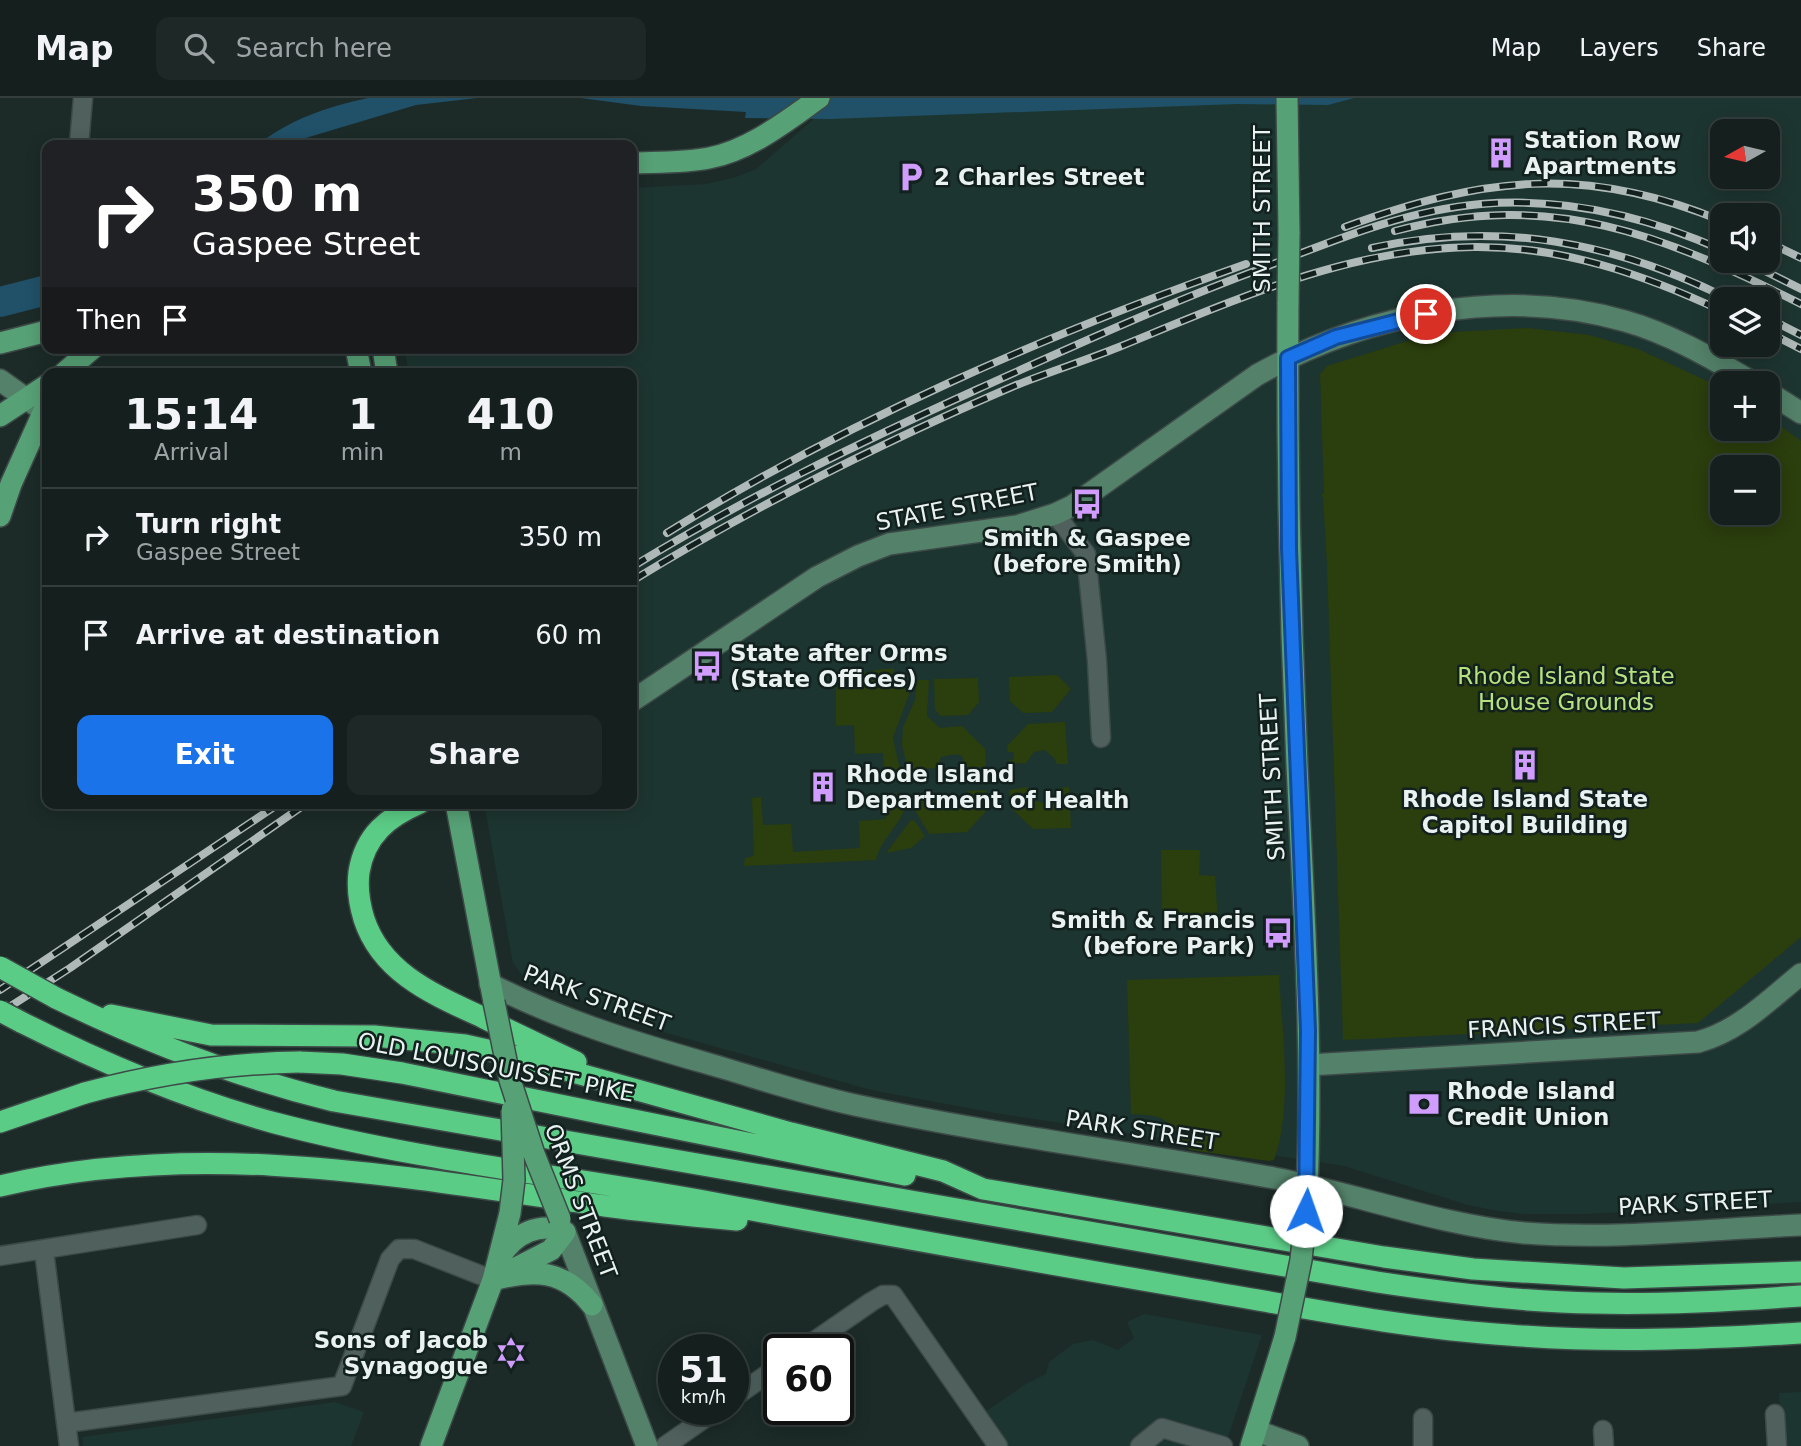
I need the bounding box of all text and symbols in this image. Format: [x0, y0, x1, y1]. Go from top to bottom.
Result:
search box [156, 17, 646, 80]
text: Map [35, 29, 114, 68]
icon: search [180, 29, 218, 67]
text: Search here [236, 33, 392, 63]
text: Map [1491, 34, 1541, 62]
text: Layers [1579, 34, 1659, 62]
text: Share [1697, 34, 1766, 62]
north arrow [1710, 119, 1780, 189]
map controls [1710, 119, 1780, 525]
street label: SMITH STREET [1249, 124, 1275, 293]
place label: Station Row Apartments [1524, 127, 1681, 179]
building icon: Station Row Apartments [1484, 136, 1518, 170]
parking icon: 2 Charles Street [894, 160, 928, 194]
place label: 2 Charles Street [934, 164, 1144, 190]
text: 350 m [192, 166, 362, 223]
icon: right [77, 168, 168, 259]
button: sound [1710, 203, 1780, 273]
text: Gaspee Street [192, 225, 420, 263]
pin [1396, 284, 1456, 344]
button: layers [1710, 287, 1780, 357]
icon: arrive [1407, 295, 1445, 333]
icon: arrive [156, 301, 194, 339]
text: Then [77, 305, 142, 335]
button: + [1710, 371, 1780, 441]
text: 15:14 [125, 390, 258, 439]
text: 1 [348, 390, 377, 439]
text: 410 [467, 390, 554, 439]
text: Arrival [154, 439, 229, 465]
text: min [341, 439, 384, 465]
text: m [499, 439, 522, 465]
button: − [1710, 455, 1780, 525]
street label: STATE STREET [874, 478, 1041, 535]
bus stop icon: Smith & Gaspee (before Smith) [1070, 487, 1104, 521]
text: Turn right [136, 509, 281, 539]
icon: right [77, 518, 115, 556]
text: 350 m [519, 522, 602, 552]
place label: Smith & Gaspee (before Smith) [983, 525, 1191, 577]
text: Gaspee Street [136, 539, 300, 565]
icon: arrive [77, 616, 115, 654]
text: Arrive at destination [136, 620, 440, 650]
text: 60 m [535, 620, 602, 650]
place label: State after Orms (State Offices) [730, 640, 948, 692]
bus stop icon: State after Orms (State Offices) [690, 649, 724, 683]
park label: Rhode Island State House Grounds [1457, 663, 1675, 715]
street label: SMITH STREET [1255, 692, 1289, 861]
button: Exit [77, 715, 333, 795]
button: Share [347, 715, 602, 795]
building icon: Rhode Island State Capitol Building [1508, 748, 1542, 782]
place label: Rhode Island Department of Health [846, 761, 1129, 813]
building icon: Rhode Island Department of Health [806, 770, 840, 804]
place label: Rhode Island State Capitol Building [1402, 786, 1648, 838]
place label: Smith & Francis (before Park) [1050, 907, 1255, 959]
bus stop icon: Smith & Francis (before Park) [1261, 916, 1295, 950]
street label: PARK STREET [520, 959, 675, 1037]
street label: FRANCIS STREET [1467, 1007, 1662, 1043]
street label: OLD LOUISQUISSET PIKE [355, 1027, 637, 1107]
place label: Rhode Island Credit Union [1447, 1078, 1615, 1130]
bank icon: Rhode Island Credit Union [1407, 1087, 1441, 1121]
street label: PARK STREET [1064, 1105, 1221, 1155]
street label: ORMS STREET [540, 1120, 623, 1283]
position arrow [1269, 1174, 1343, 1248]
street label: PARK STREET [1617, 1186, 1774, 1220]
place label: Sons of Jacob Synagogue [314, 1327, 488, 1379]
speed limit sign: 60 [763, 1334, 854, 1425]
synagogue icon: Sons of Jacob Synagogue [494, 1336, 528, 1370]
text: 51 [679, 1350, 728, 1390]
text: km/h [681, 1386, 726, 1407]

